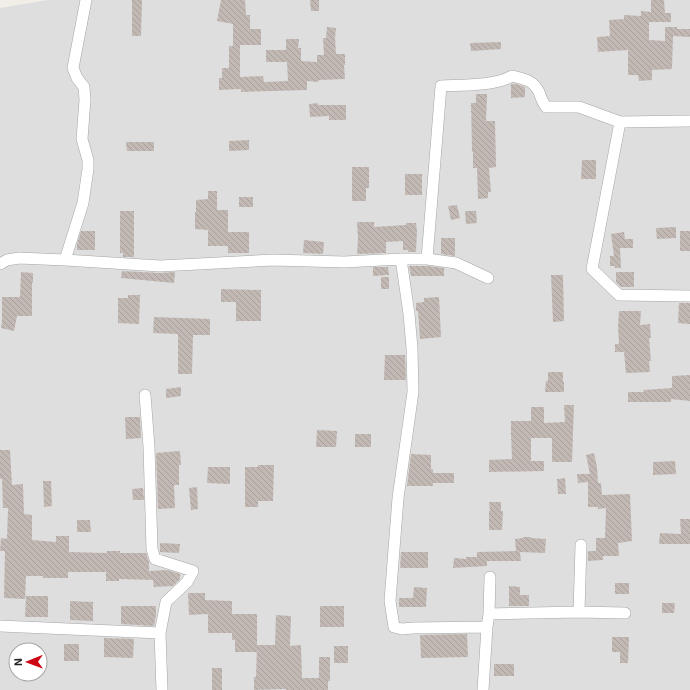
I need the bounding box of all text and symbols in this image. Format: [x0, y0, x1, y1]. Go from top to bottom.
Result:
north arrow [8, 642, 48, 682]
text: N [11, 658, 24, 666]

